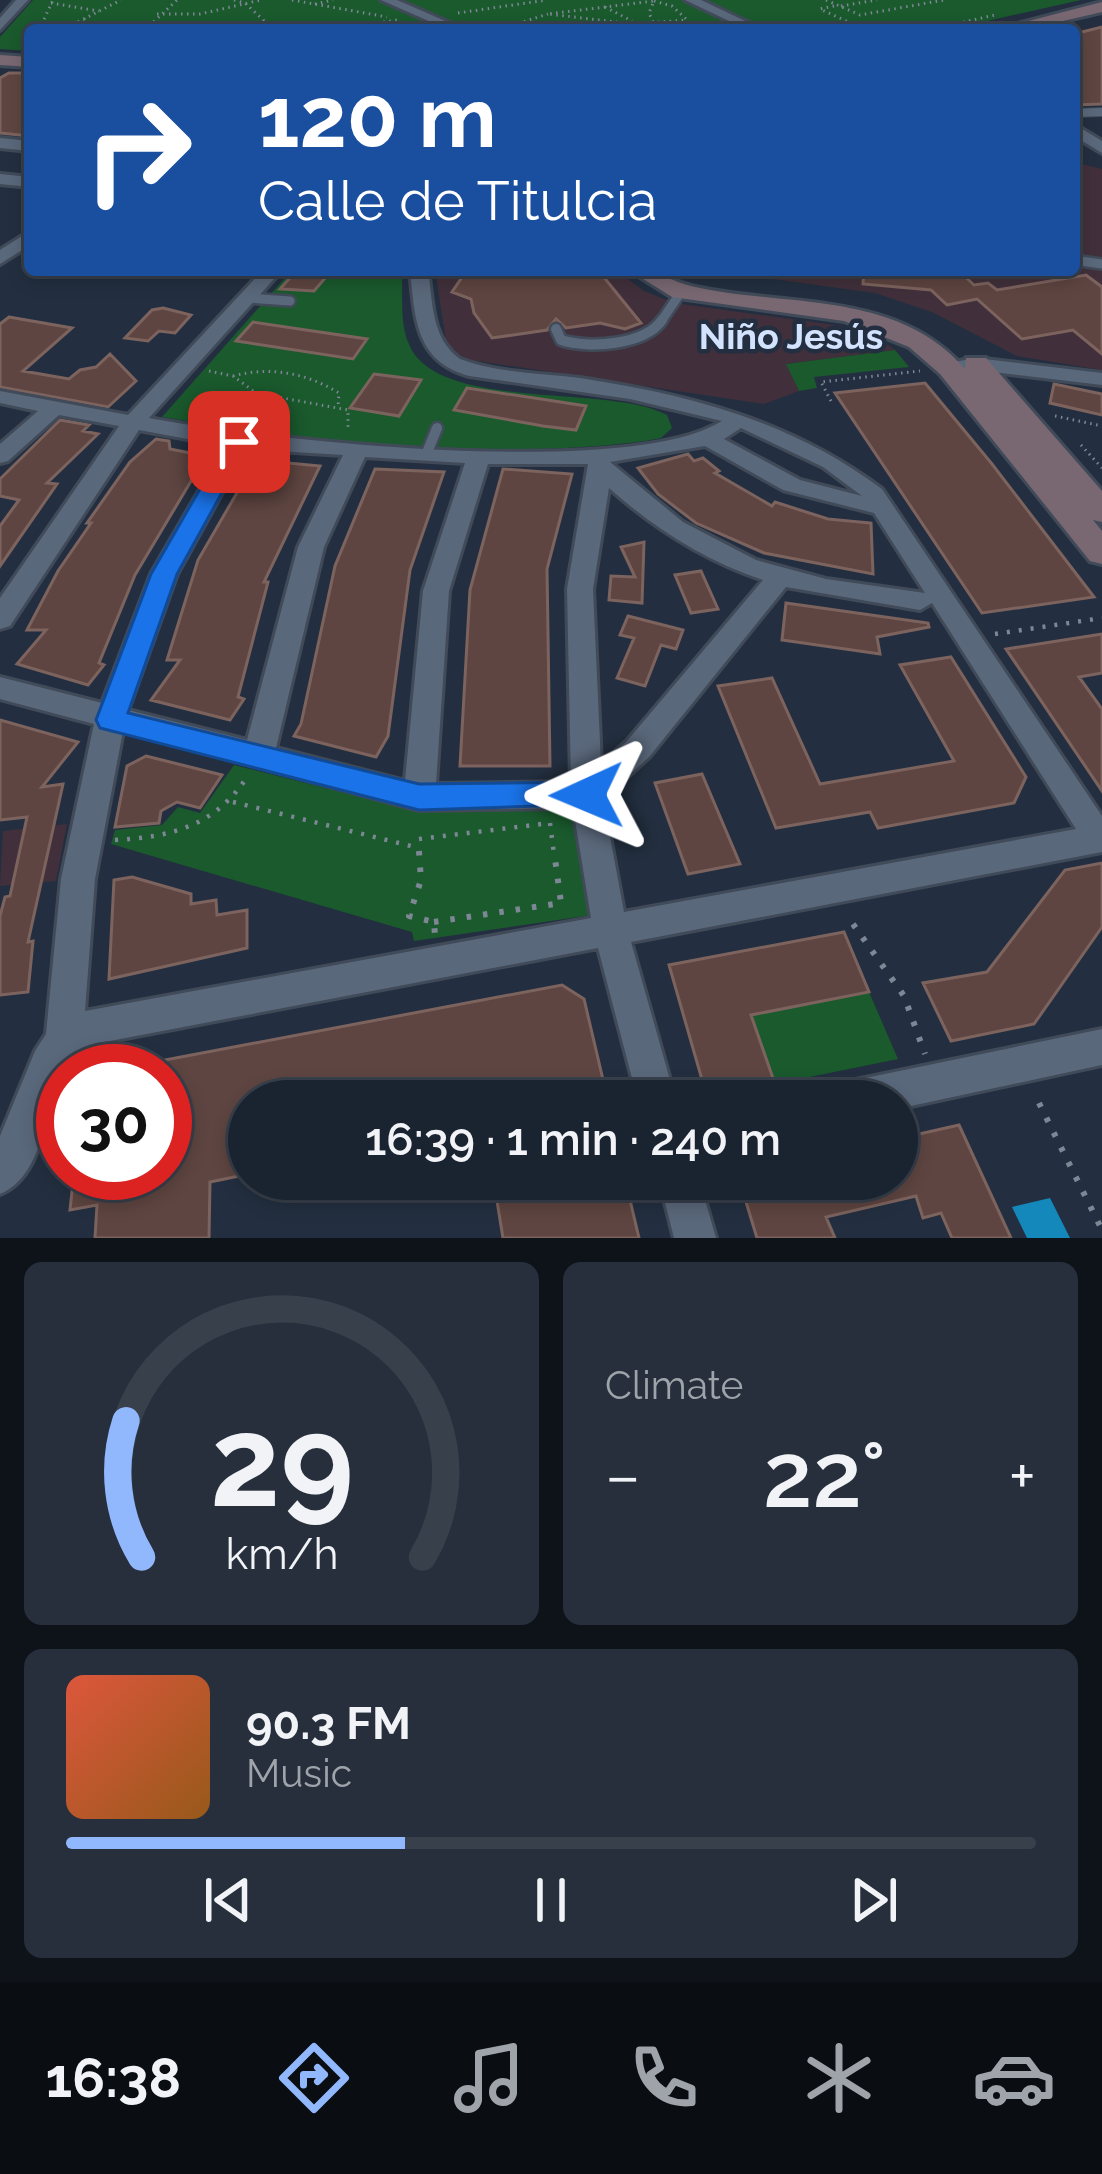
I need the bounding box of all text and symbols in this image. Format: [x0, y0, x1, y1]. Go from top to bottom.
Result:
text: 120 m [258, 68, 497, 167]
icon: right [60, 72, 216, 228]
text: Calle de Titulcia [258, 169, 657, 233]
district label: Niño Jesús [699, 315, 883, 357]
pin [188, 391, 290, 493]
icon: arrive [206, 409, 272, 475]
position arrow [524, 732, 650, 858]
speed limit sign: 30 [36, 1044, 192, 1200]
text: 16:39 · 1 min · 240 m [365, 1113, 781, 1166]
text: Climate [605, 1362, 743, 1408]
text: 29 [210, 1389, 353, 1535]
text: 22° [763, 1422, 886, 1528]
text: − [605, 1437, 641, 1514]
text: + [1009, 1437, 1036, 1514]
text: km/h [225, 1528, 338, 1578]
text: 90.3 FM [246, 1697, 411, 1750]
text: Music [246, 1750, 352, 1796]
icon: previous [195, 1867, 261, 1933]
icon: pause [518, 1867, 584, 1933]
icon: next [841, 1867, 907, 1933]
icon: directions [272, 2036, 356, 2120]
icon: music [447, 2036, 531, 2120]
icon: phone [622, 2036, 706, 2120]
icon: climate [797, 2036, 881, 2120]
icon: car [972, 2036, 1056, 2120]
text: 16:38 [46, 2046, 181, 2110]

